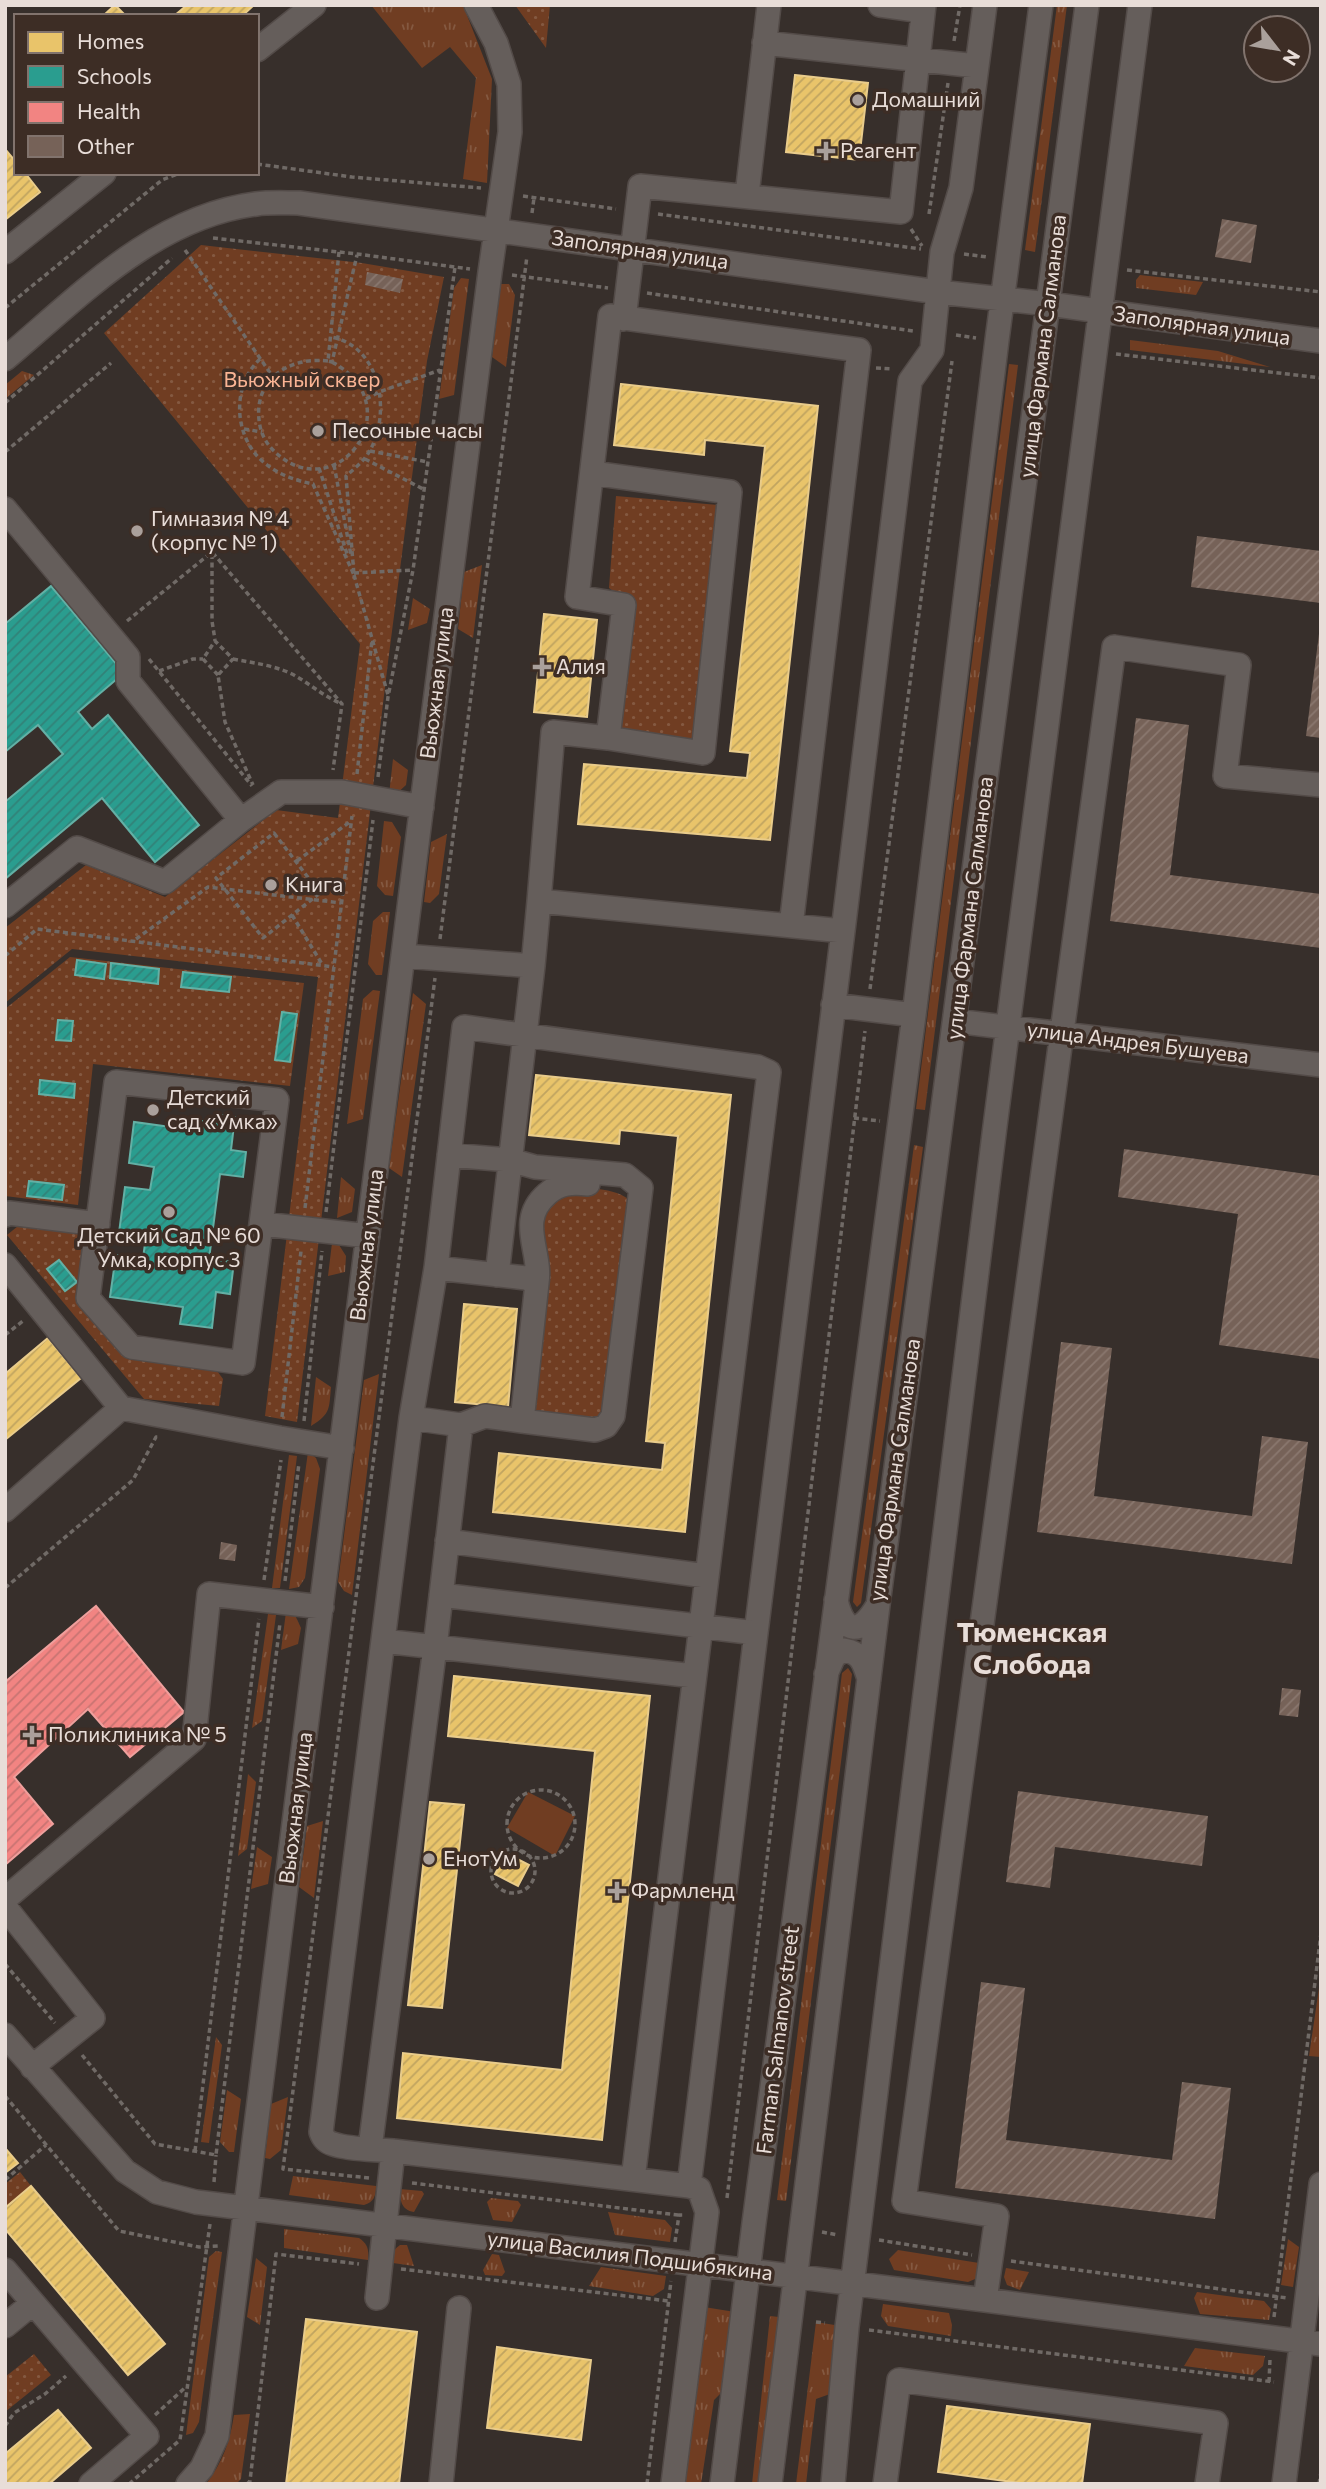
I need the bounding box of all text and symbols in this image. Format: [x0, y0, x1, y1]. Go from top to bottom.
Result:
legend [14, 14, 259, 175]
north arrow [1242, 14, 1312, 84]
text: Homes [77, 28, 144, 53]
text: N [1278, 46, 1306, 70]
text: Schools [77, 63, 152, 88]
place label: Домашний [872, 86, 980, 111]
marker: Домашний [850, 92, 866, 108]
text: Health [77, 98, 141, 123]
text: Other [77, 133, 134, 158]
place label: Реагент [840, 137, 917, 162]
marker: Реагент [818, 143, 834, 159]
street label: улица Фармана Салманова [1013, 213, 1070, 479]
street label: Заполярная улица [550, 224, 730, 273]
street label: Заполярная улица [1112, 300, 1292, 349]
park label: Вьюжный сквер [223, 366, 381, 391]
place label: Песочные часы [332, 417, 483, 442]
marker: Песочные часы [310, 423, 326, 439]
place label: Гимназия № 4 (корпус № 1) [151, 505, 290, 554]
marker: Гимназия № 4 (корпус № 1) [129, 523, 145, 539]
street label: Вьюжная улица [414, 605, 457, 760]
place label: Алия [556, 653, 606, 678]
marker: Алия [534, 659, 550, 675]
street label: улица Фармана Салманова [940, 775, 997, 1041]
place label: Книга [285, 871, 343, 896]
marker: Книга [263, 877, 279, 893]
street label: улица Андрея Бушуева [1026, 1016, 1250, 1068]
place label: Детский сад «Умка» [167, 1084, 278, 1133]
marker: Детский сад «Умка» [145, 1102, 161, 1118]
street label: Вьюжная улица [344, 1167, 387, 1322]
marker: Детский Сад № 60 Умка, корпус 3 [161, 1204, 177, 1220]
place label: Детский Сад № 60 Умка, корпус 3 [77, 1222, 261, 1271]
street label: улица Фармана Салманова [863, 1337, 924, 1603]
district label: Тюменская Слобода [957, 1614, 1107, 1680]
place label: Поликлиника № 5 [48, 1721, 227, 1746]
marker: Поликлиника № 5 [22, 1725, 42, 1745]
street label: Вьюжная улица [273, 1730, 316, 1885]
place label: ЕнотУм [443, 1845, 517, 1870]
marker: ЕнотУм [421, 1851, 437, 1867]
place label: Фармленд [631, 1877, 735, 1902]
marker: Фармленд [609, 1883, 625, 1899]
street label: Farman Salmanov street [750, 1924, 803, 2156]
street label: улица Василия Подшибякина [486, 2225, 774, 2284]

